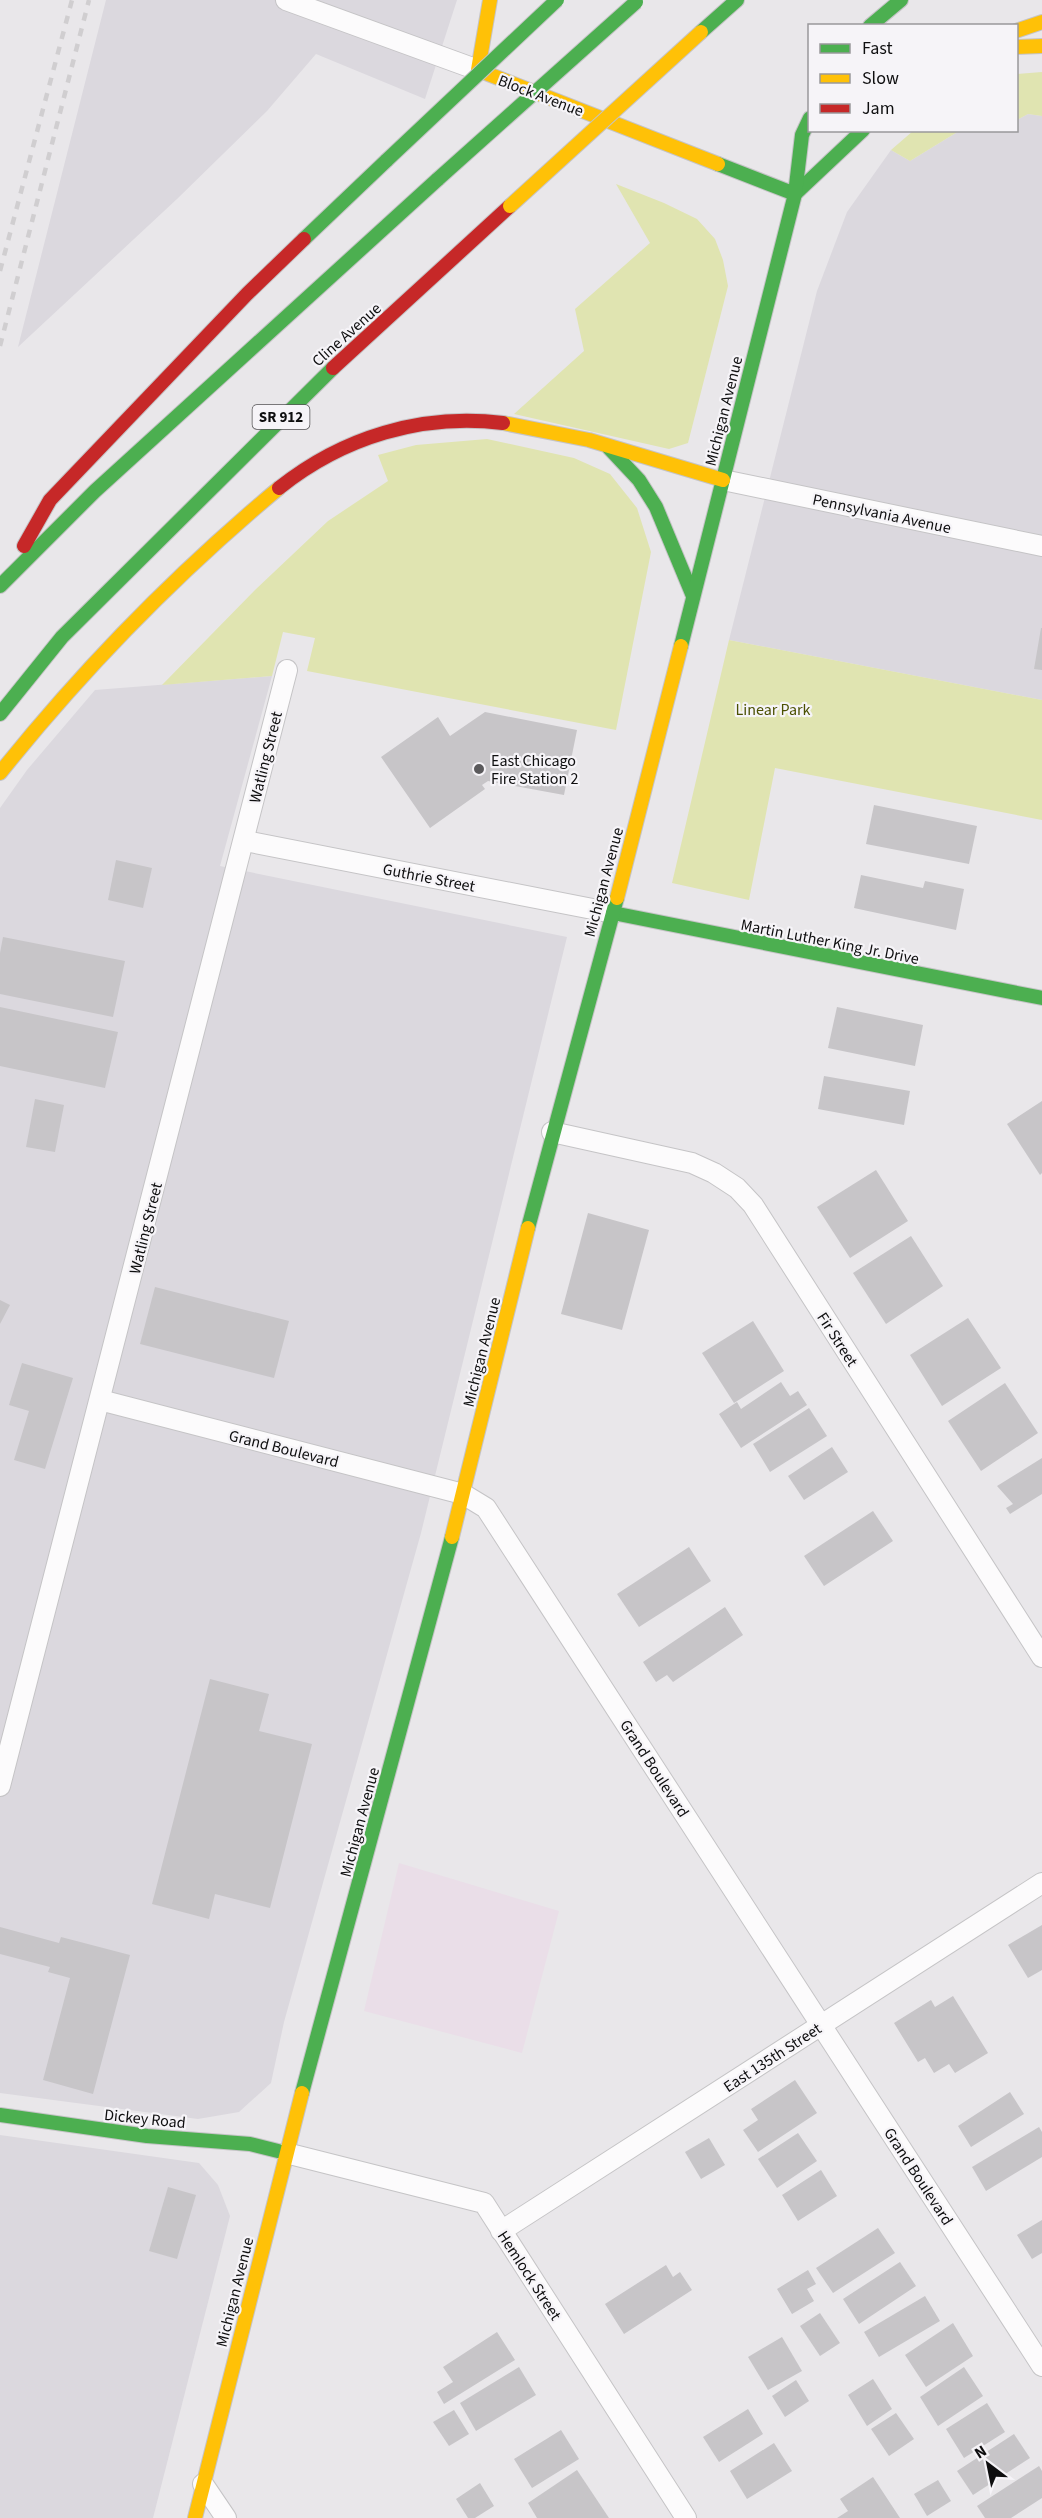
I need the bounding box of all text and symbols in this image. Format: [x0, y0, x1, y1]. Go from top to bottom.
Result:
legend [808, 24, 1018, 132]
text: Fast [862, 36, 893, 61]
text: Slow [862, 66, 899, 91]
street label: Block Avenue [495, 70, 587, 122]
text: Jam [862, 96, 895, 121]
street label: Cline Avenue [307, 298, 386, 372]
street label: Michigan Avenue [700, 354, 748, 469]
road number: SR 912 [252, 405, 310, 429]
street label: Pennsylvania Avenue [811, 489, 953, 539]
park label: Linear Park [736, 699, 811, 721]
street label: Watling Street [244, 709, 288, 805]
place label: East Chicago Fire Station 2 [491, 750, 578, 790]
marker: East Chicago Fire Station 2 [472, 762, 486, 776]
street label: Michigan Avenue [579, 825, 629, 940]
street label: Guthrie Street [381, 858, 477, 898]
street label: Martin Luther King Jr. Drive [739, 914, 921, 970]
street label: Watling Street [124, 1180, 168, 1276]
street label: Michigan Avenue [458, 1295, 506, 1410]
street label: Fir Street [811, 1308, 863, 1371]
street label: Grand Boulevard [227, 1425, 341, 1473]
street label: Grand Boulevard [614, 1715, 694, 1822]
street label: Michigan Avenue [335, 1765, 385, 1880]
street label: East 135th Street [719, 2018, 826, 2098]
street label: Dickey Road [103, 2104, 187, 2134]
street label: Grand Boulevard [878, 2123, 958, 2230]
street label: Hemlock Street [492, 2226, 567, 2325]
street label: Michigan Avenue [211, 2235, 259, 2350]
north arrow [958, 2434, 1018, 2494]
text: N [970, 2440, 991, 2464]

